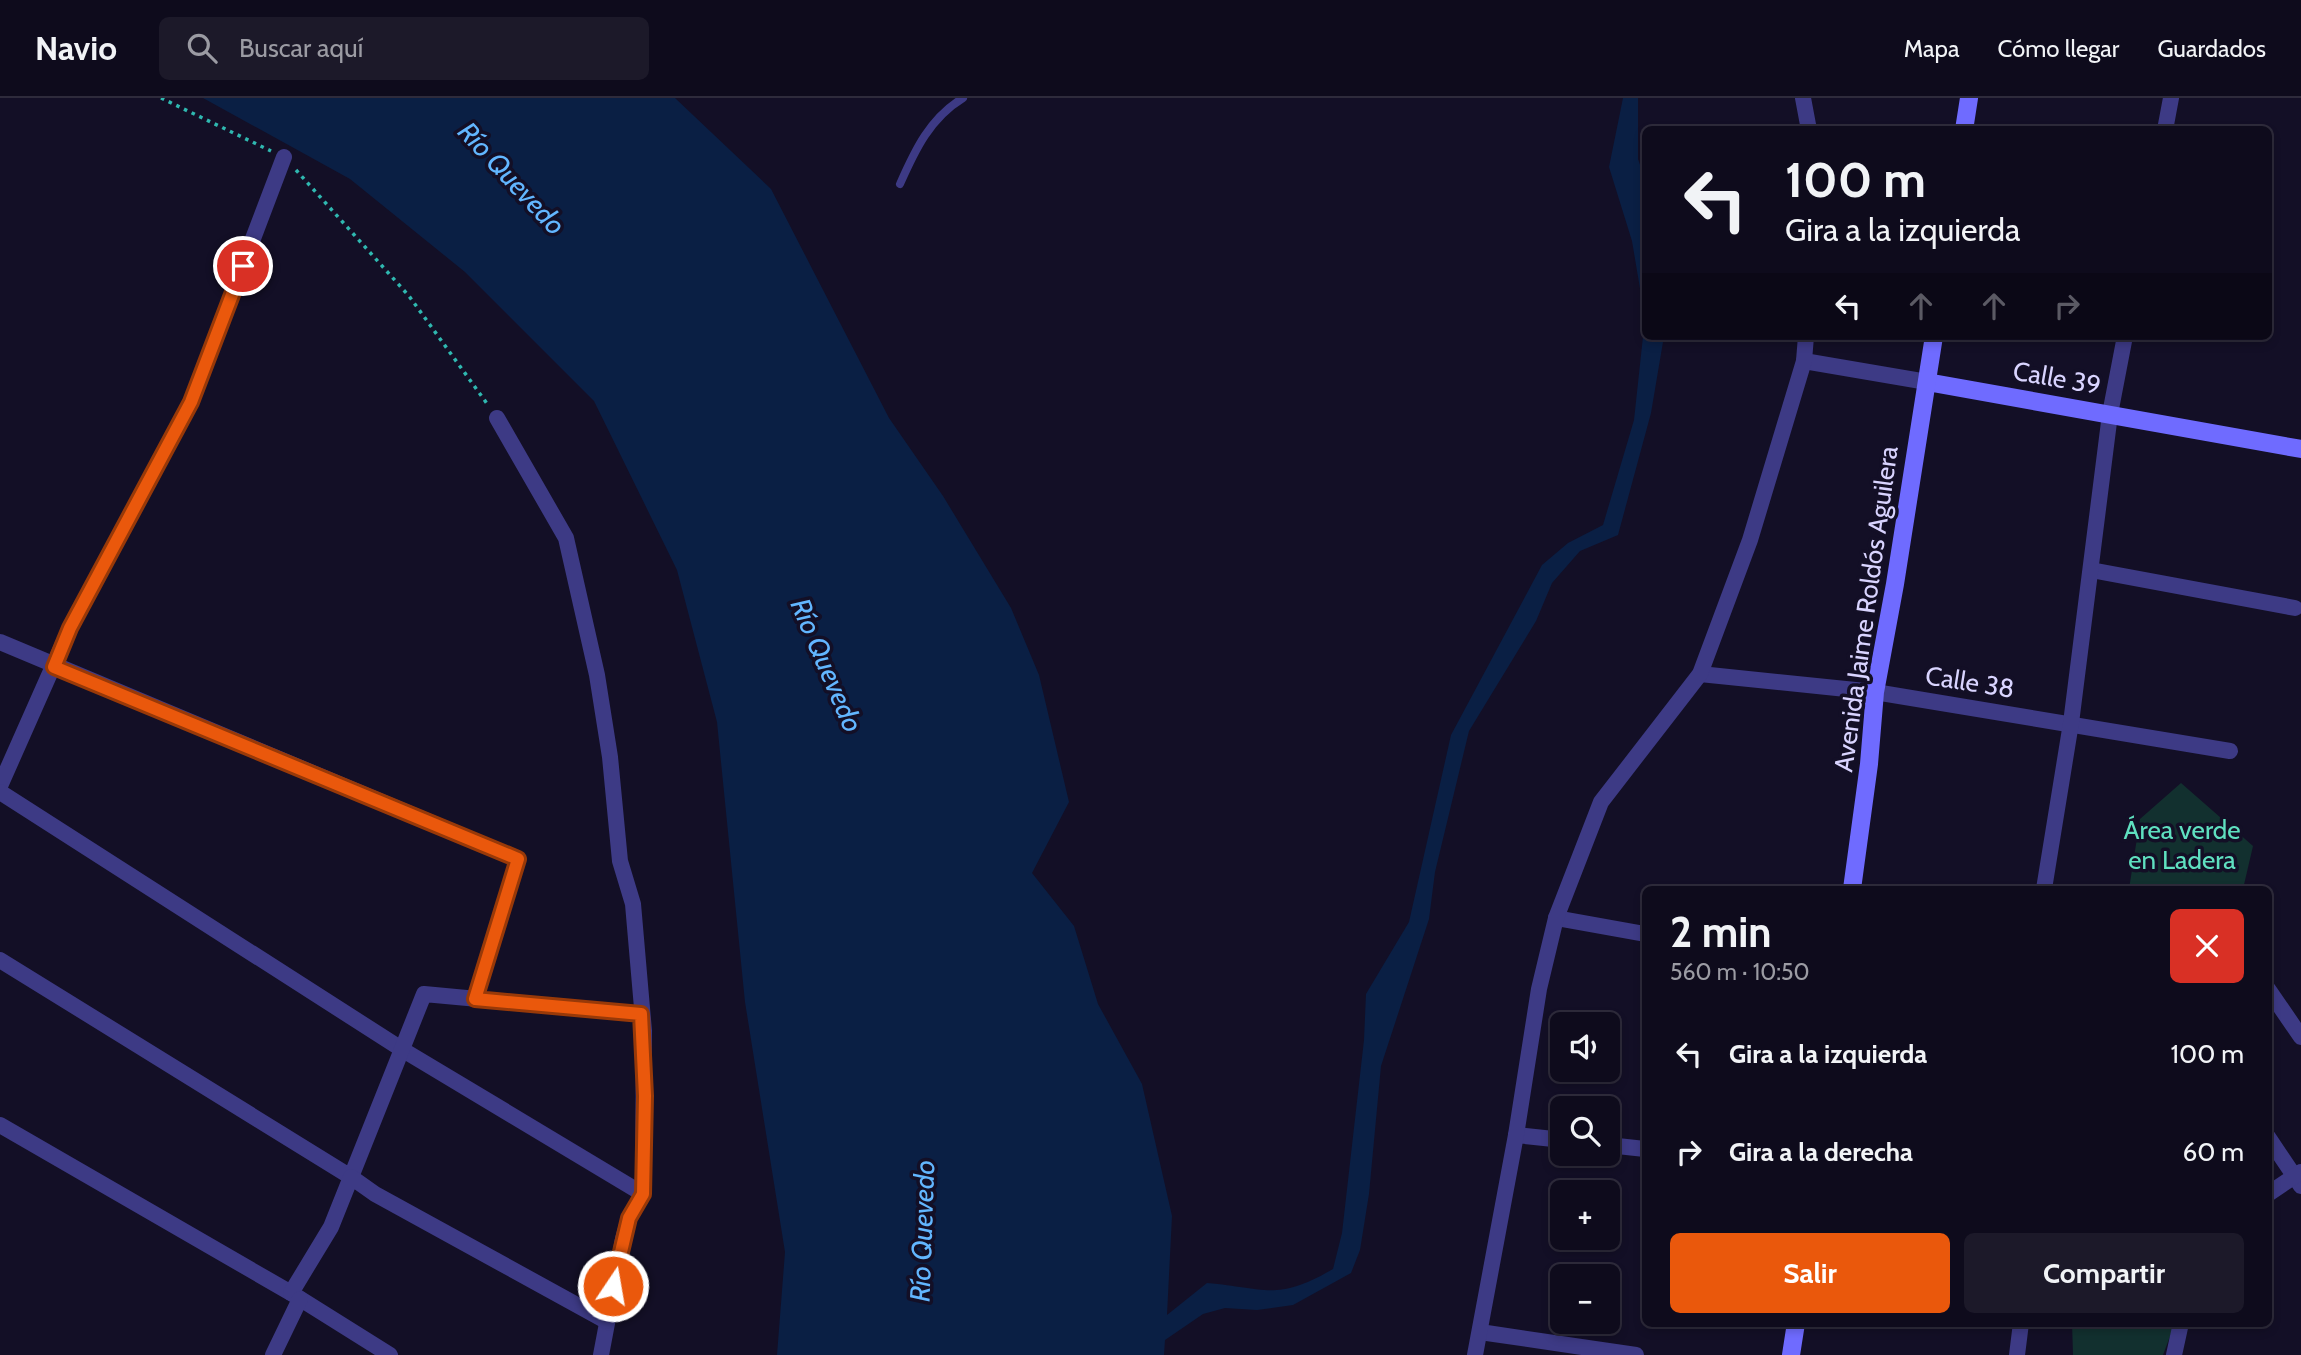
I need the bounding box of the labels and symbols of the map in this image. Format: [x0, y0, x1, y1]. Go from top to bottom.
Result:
water label: Río Quevedo [451, 114, 573, 242]
pin [213, 236, 273, 296]
street label: Calle 39 [2011, 355, 2103, 401]
street label: Avenida Jaime Roldós Aguilera [1827, 444, 1905, 774]
water label: Río Quevedo [784, 593, 870, 737]
street label: Calle 38 [1923, 659, 2017, 705]
park label: Área verde en Ladera [2123, 814, 2241, 876]
water label: Río Quevedo [903, 1159, 941, 1303]
position arrow [576, 1249, 650, 1323]

